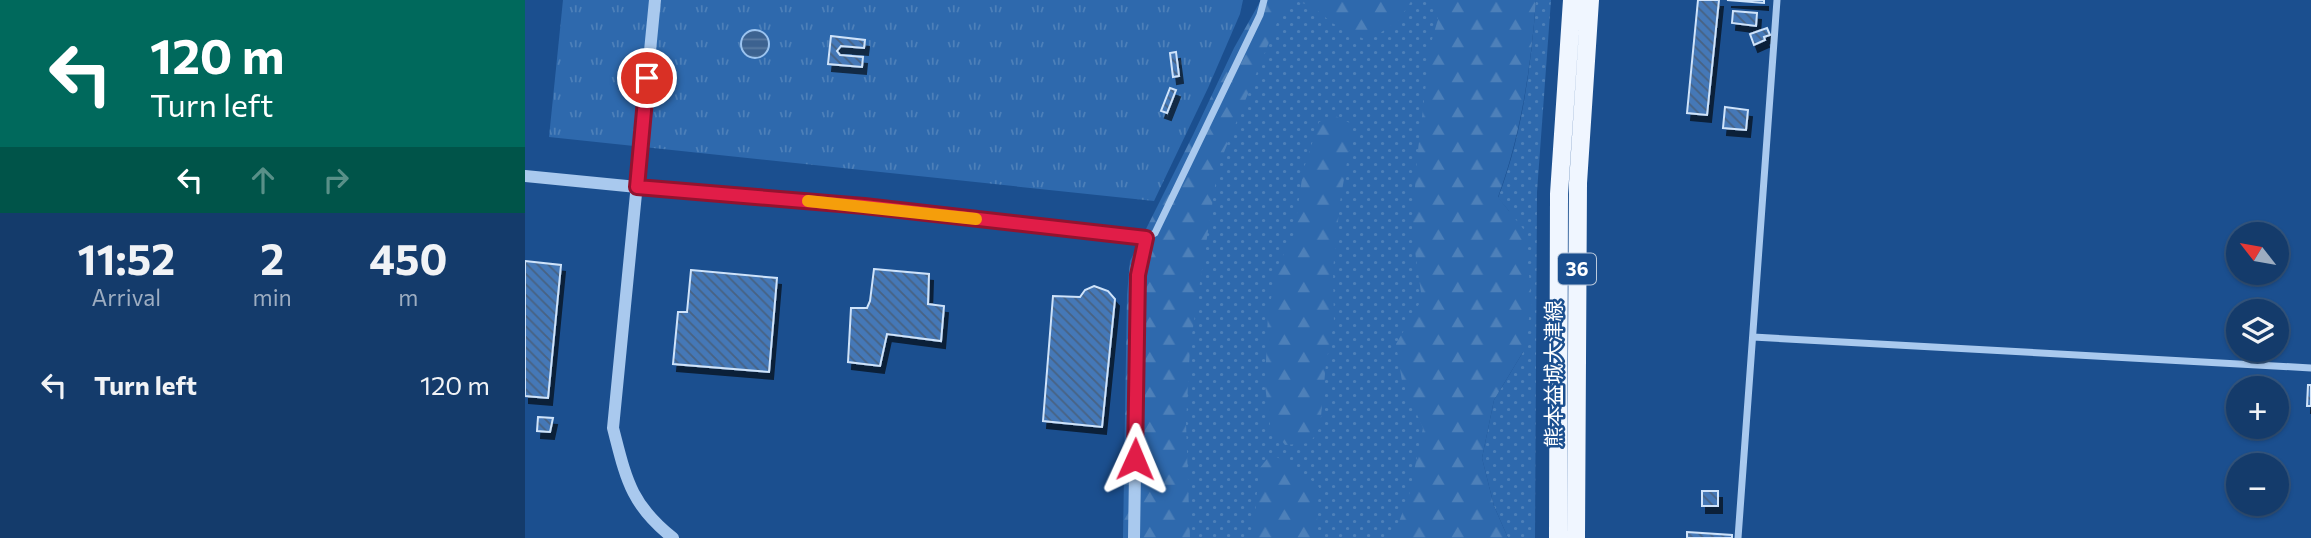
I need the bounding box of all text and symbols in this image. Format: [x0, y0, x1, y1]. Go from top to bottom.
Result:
text: 120 m [150, 24, 284, 84]
icon: left [35, 28, 126, 119]
pin [617, 48, 677, 108]
icon: arrive [628, 59, 666, 97]
text: Turn left [150, 84, 274, 124]
icon: left [171, 161, 209, 199]
icon: ahead [244, 161, 282, 199]
icon: right [317, 161, 355, 199]
north arrow [2226, 222, 2289, 285]
map controls [2226, 222, 2289, 516]
text: 11:52 [78, 232, 175, 284]
text: 2 [260, 232, 284, 284]
text: 450 [369, 232, 447, 284]
road number: 36 [1558, 254, 1596, 284]
text: Arrival [91, 283, 161, 311]
text: min [253, 283, 292, 311]
text: m [398, 283, 418, 311]
button: layers [2226, 299, 2289, 362]
street label: 熊本益城大津線 [1540, 301, 1565, 448]
icon: left [35, 366, 73, 404]
text: Turn left [94, 369, 197, 400]
text: 120 m [420, 369, 490, 400]
button: + [2226, 376, 2289, 439]
position arrow [1098, 422, 1172, 496]
button: − [2226, 453, 2289, 516]

